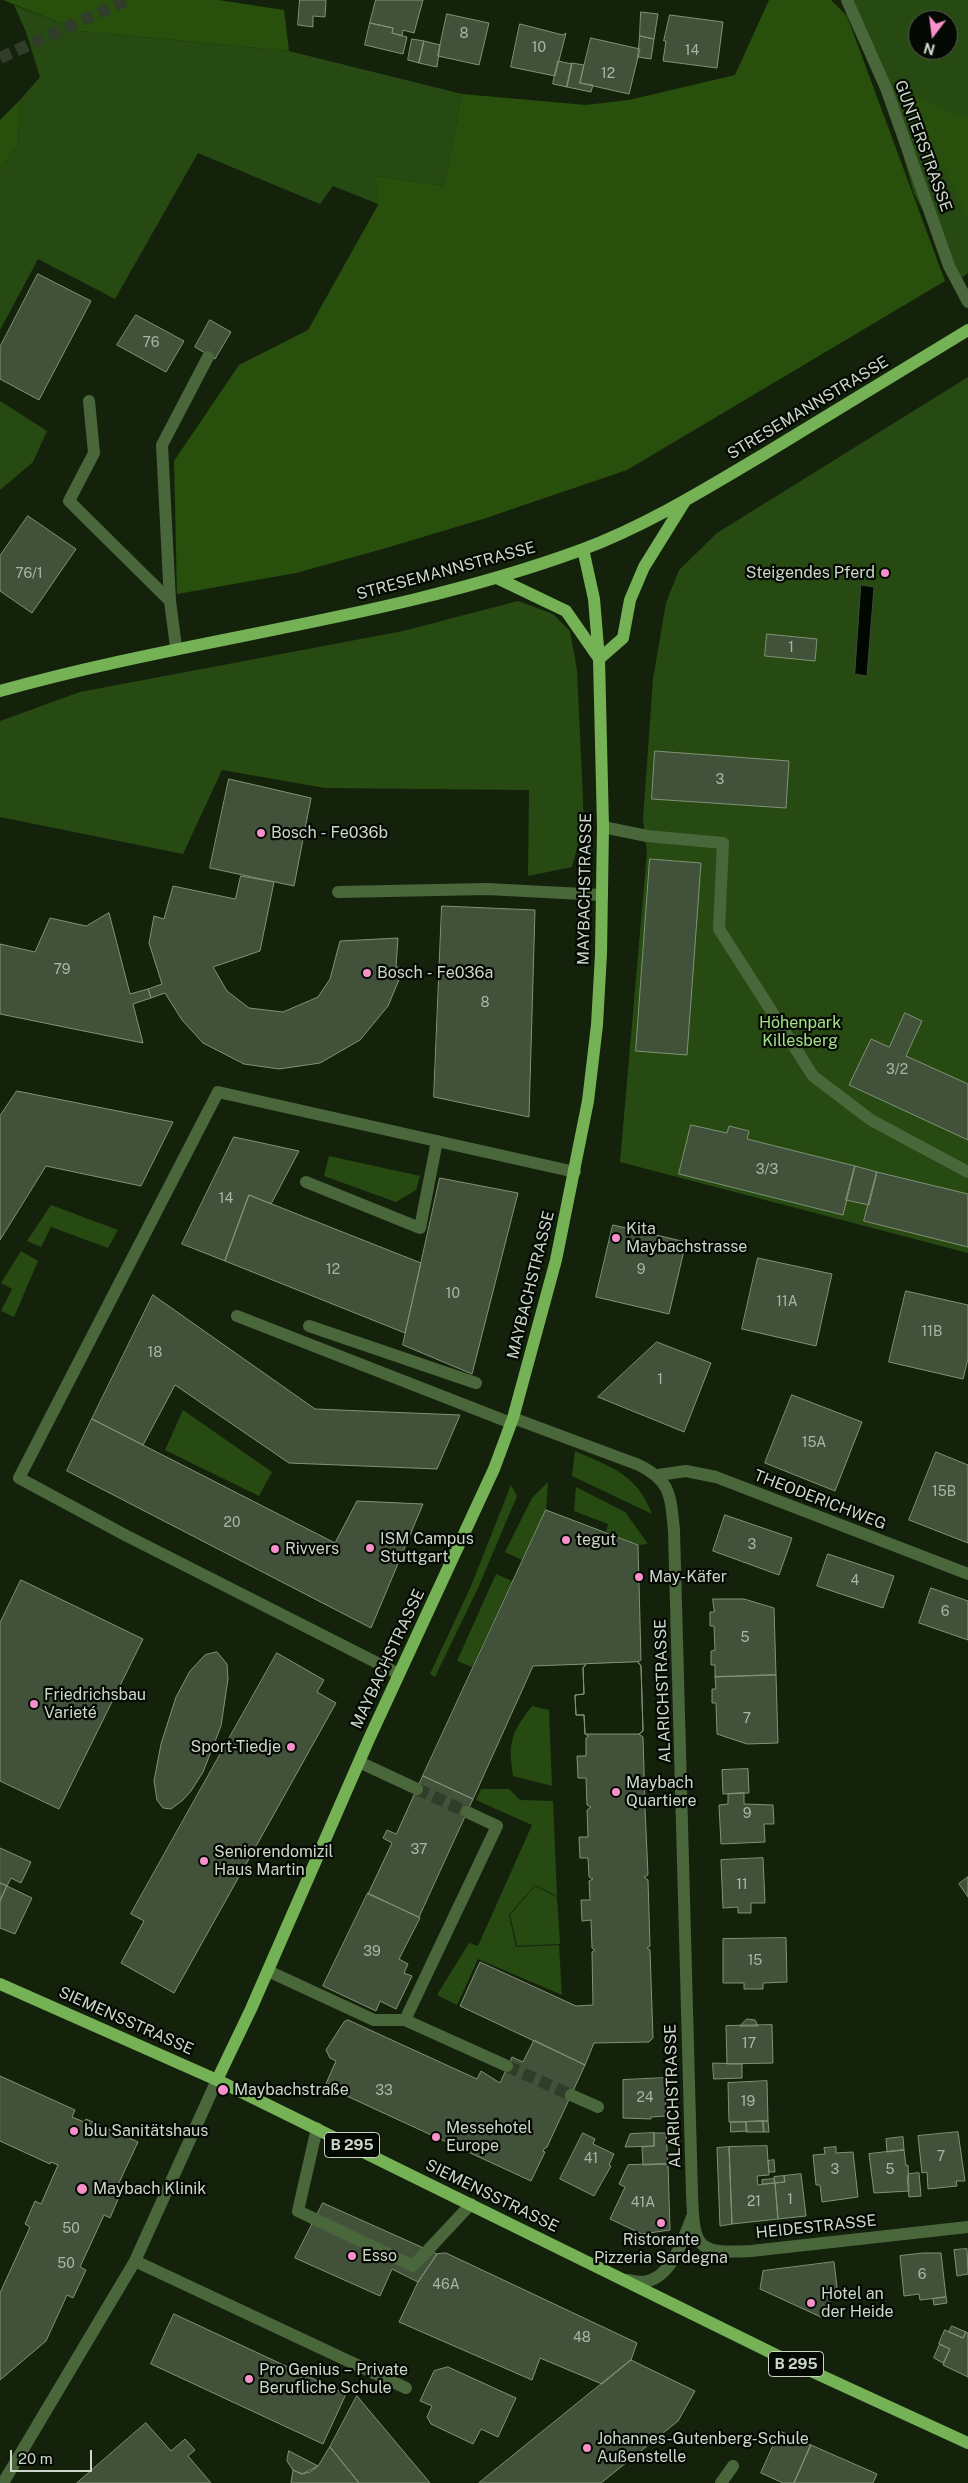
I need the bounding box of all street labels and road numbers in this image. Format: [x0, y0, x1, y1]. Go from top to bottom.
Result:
street label: GUNTERSTRASSE [890, 78, 956, 214]
street label: STRESEMANNSTRASSE [724, 352, 892, 464]
street label: STRESEMANNSTRASSE [354, 538, 538, 604]
street label: MAYBACHSTRASSE [574, 813, 596, 965]
street label: MAYBACHSTRASSE [503, 1209, 559, 1361]
street label: THEODERICHWEG [751, 1466, 889, 1534]
street label: MAYBACHSTRASSE [347, 1586, 429, 1732]
street label: ALARICHSTRASSE [651, 1619, 675, 1763]
street label: SIEMENSSTRASSE [56, 1983, 196, 2059]
street label: ALARICHSTRASSE [661, 2024, 685, 2168]
road number: B 295 [324, 2132, 380, 2158]
street label: SIEMENSSTRASSE [422, 2155, 562, 2237]
street label: HEIDESTRASSE [755, 2211, 877, 2243]
road number: B 295 [768, 2352, 824, 2376]

